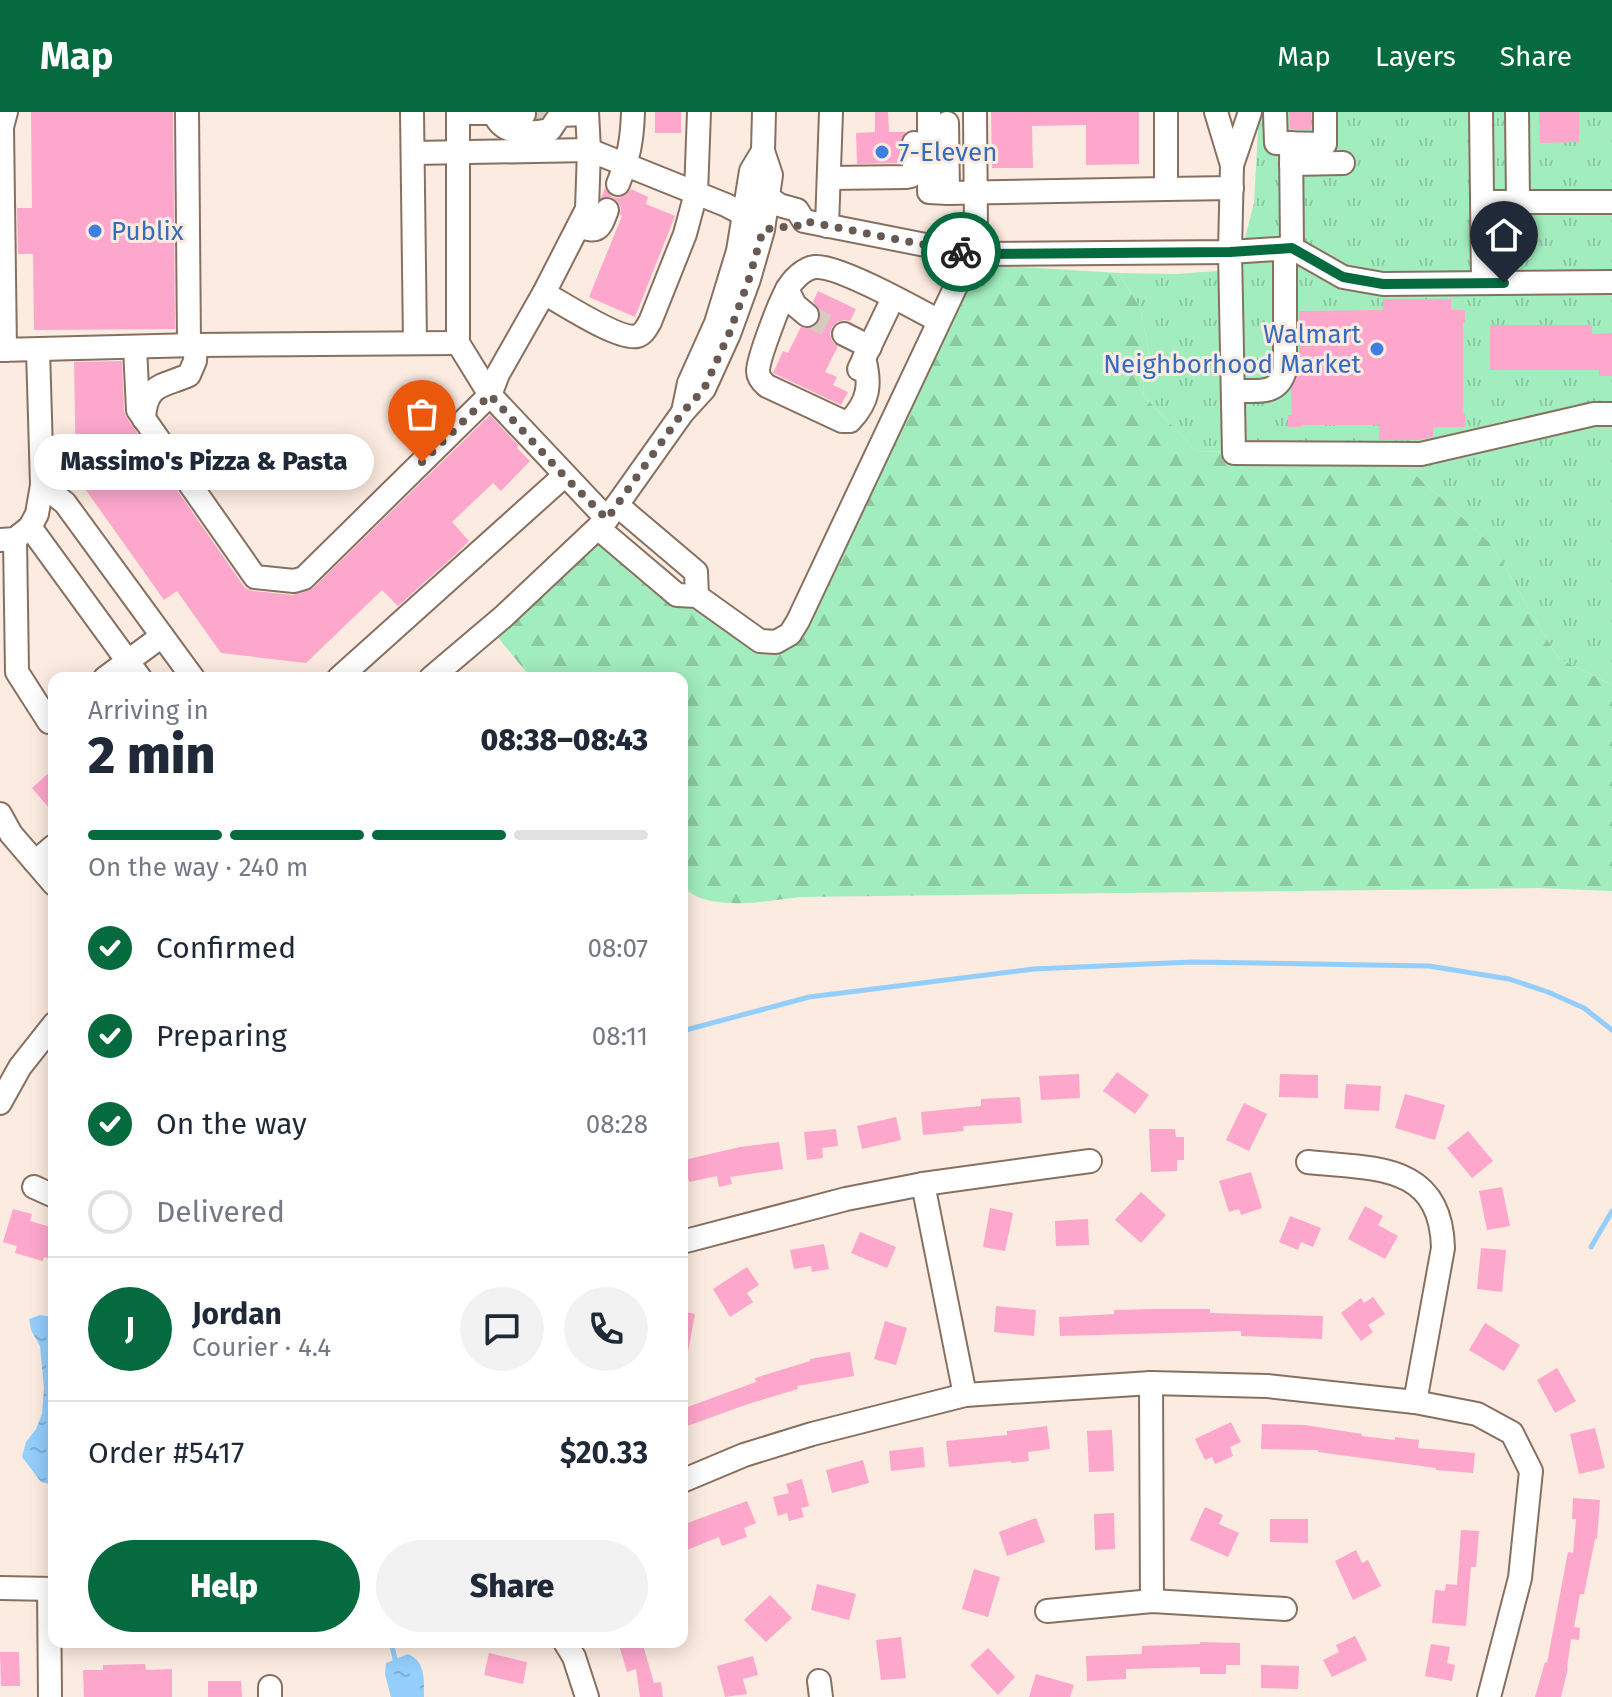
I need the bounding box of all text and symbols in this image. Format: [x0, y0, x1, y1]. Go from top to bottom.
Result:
text: Map [40, 33, 113, 79]
text: Map [1277, 40, 1331, 73]
text: Layers [1375, 40, 1456, 73]
text: Share [1500, 40, 1572, 73]
place label: 7-Eleven [898, 137, 997, 168]
marker: 7-Eleven [873, 143, 891, 161]
pin [1470, 201, 1538, 283]
courier [921, 212, 1001, 292]
icon: home [1482, 213, 1526, 257]
place label: Publix [111, 216, 184, 247]
marker: Publix [86, 222, 104, 240]
icon: bike [939, 230, 983, 274]
place label: Walmart Neighborhood Market [1103, 319, 1362, 380]
marker: Walmart Neighborhood Market [1368, 340, 1386, 358]
pin [388, 380, 456, 462]
icon: bag [400, 392, 444, 436]
callout: Massimo's Pizza & Pasta [34, 434, 374, 490]
text: Massimo's Pizza & Pasta [61, 446, 347, 477]
text: Arriving in [88, 695, 209, 726]
text: 08:38–08:43 [481, 722, 648, 758]
text: 2 min [88, 724, 215, 787]
text: On the way · 240 m [88, 852, 308, 883]
icon: check [88, 926, 132, 970]
text: Confirmed [156, 930, 296, 966]
text: 08:07 [587, 933, 648, 964]
icon: check [88, 1014, 132, 1058]
text: Preparing [156, 1018, 287, 1054]
text: 08:11 [592, 1021, 648, 1052]
icon: check [88, 1102, 132, 1146]
text: On the way [156, 1106, 307, 1142]
text: 08:28 [586, 1109, 648, 1140]
text: Delivered [156, 1194, 285, 1230]
button: chat [460, 1287, 544, 1371]
button: phone [564, 1287, 648, 1371]
text: Jordan [192, 1296, 282, 1332]
text: J [125, 1311, 135, 1347]
text: Courier · 4.4 [192, 1332, 331, 1363]
text: Order #5417 [88, 1435, 244, 1471]
text: $20.33 [560, 1435, 648, 1471]
button: Help [88, 1540, 360, 1632]
button: Share [376, 1540, 648, 1632]

